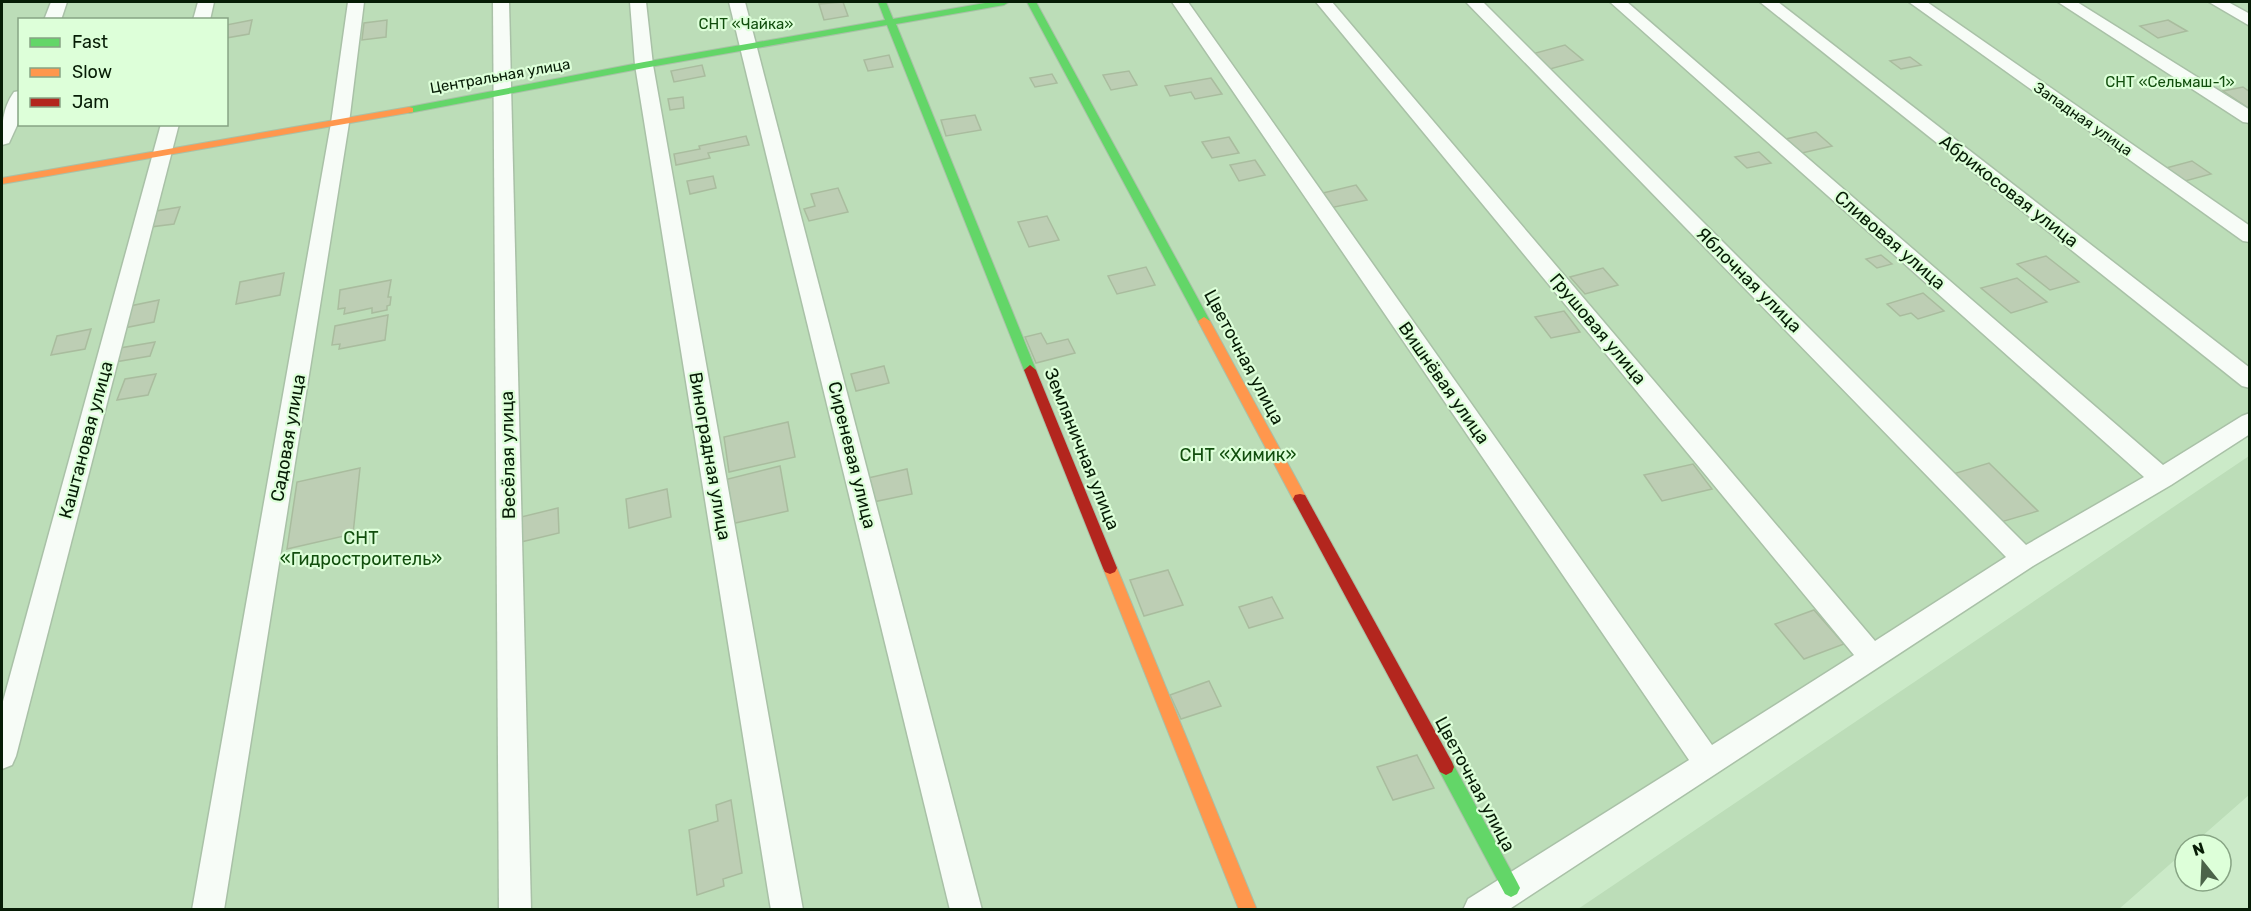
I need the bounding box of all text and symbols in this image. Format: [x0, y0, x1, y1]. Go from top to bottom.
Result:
park label: СНТ «Чайка» [699, 15, 793, 33]
legend [18, 18, 228, 126]
text: Fast [72, 31, 108, 53]
street label: Центральная улица [429, 55, 571, 97]
text: Slow [72, 61, 112, 83]
park label: СНТ «Сельмаш-1» [2105, 73, 2235, 91]
street label: Западная улица [2030, 78, 2136, 160]
text: Jam [72, 91, 109, 113]
street label: Абрикосовая улица [1935, 130, 2083, 252]
street label: Сливовая улица [1830, 186, 1950, 294]
street label: Яблочная улица [1692, 223, 1806, 337]
street label: Грушовая улица [1545, 269, 1651, 389]
street label: Цветочная улица [1199, 286, 1289, 428]
street label: Вишнёвая улица [1394, 318, 1494, 448]
street label: Каштановая улица [54, 359, 118, 521]
street label: Земляничная улица [1039, 365, 1125, 533]
street label: Виноградная улица [684, 370, 736, 542]
street label: Садовая улица [266, 373, 310, 503]
street label: Сиреневая улица [823, 379, 881, 531]
street label: Весёлая улица [496, 391, 520, 519]
park label: СНТ «Химик» [1180, 444, 1296, 466]
park label: СНТ «Гидростроитель» [280, 527, 442, 570]
street label: Цветочная улица [1430, 713, 1520, 855]
north arrow [2173, 833, 2233, 893]
text: N [2190, 838, 2207, 860]

